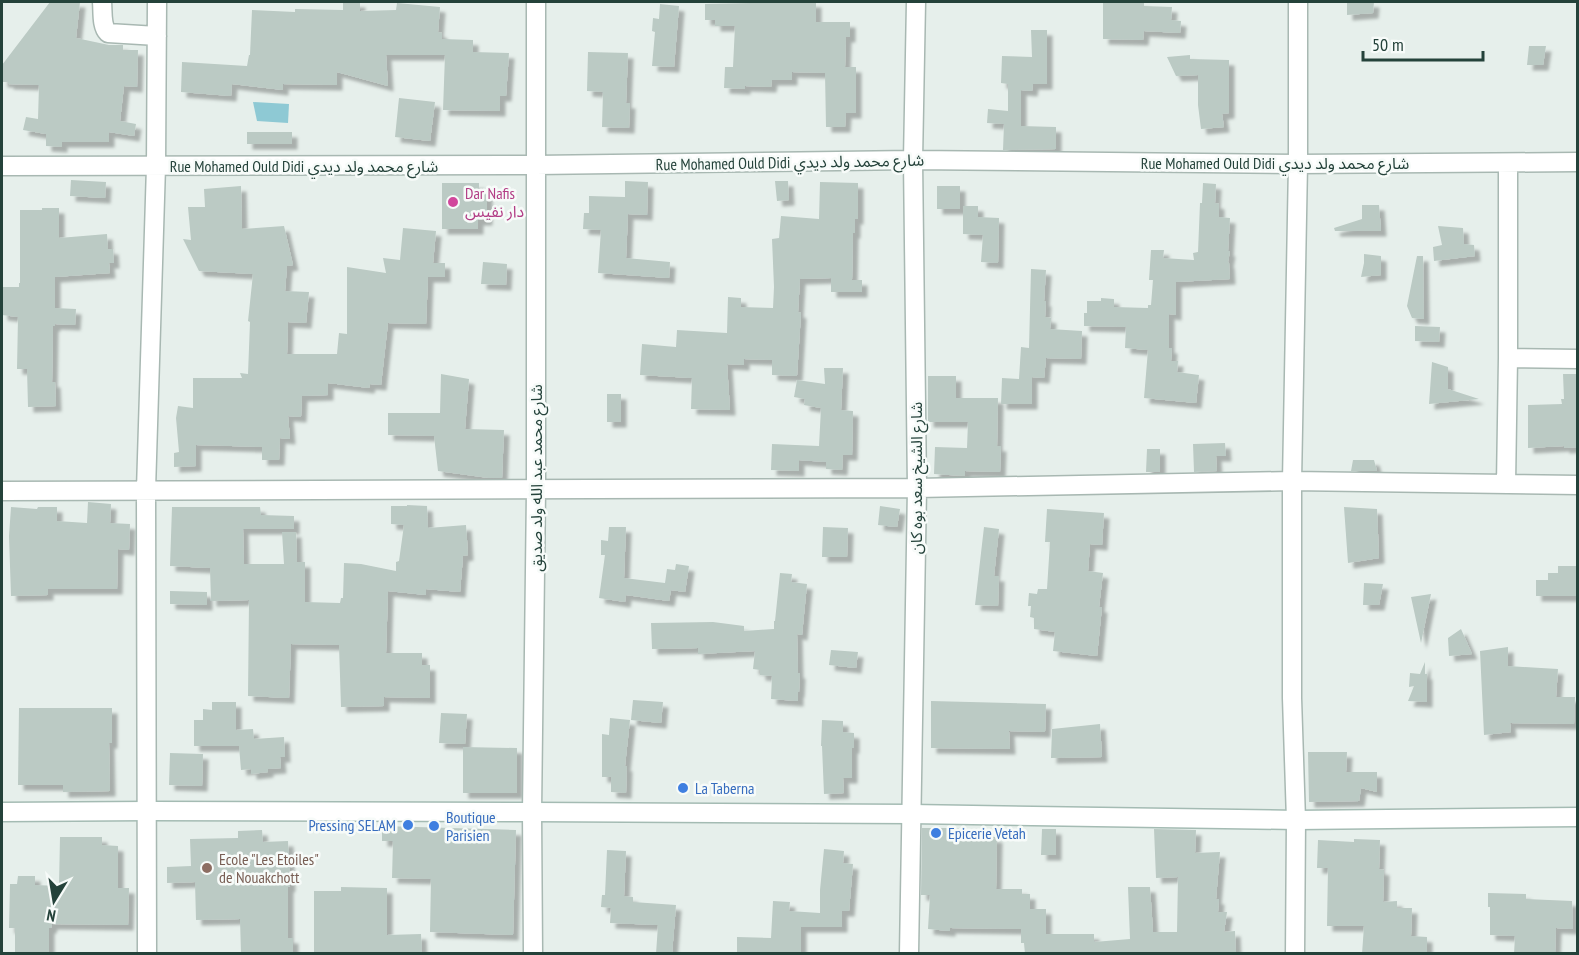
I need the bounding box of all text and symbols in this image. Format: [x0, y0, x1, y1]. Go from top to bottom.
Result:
scale bar [1363, 24, 1483, 62]
text: 50 m [1372, 33, 1404, 56]
street label: Rue Mohamed Ould Didi شارع محمد ولد ديدي [656, 150, 924, 177]
street label: Rue Mohamed Ould Didi شارع محمد ولد ديدي [1141, 153, 1409, 176]
street label: Rue Mohamed Ould Didi شارع محمد ولد ديدي [170, 156, 438, 179]
place label: Dar Nafis دار نفيس [465, 183, 524, 221]
marker: Dar Nafis دار نفيس [446, 195, 460, 209]
street label: شارع محمد عبد الله ولد صديق [526, 384, 549, 572]
street label: شارع الشيخ سعد بوه كان [906, 402, 929, 554]
place label: La Taberna [695, 778, 754, 798]
marker: La Taberna [676, 781, 690, 795]
place label: Boutique Parisien [446, 807, 496, 845]
place label: Pressing SELAM [308, 815, 396, 835]
marker: Pressing SELAM [401, 818, 415, 832]
marker: Boutique Parisien [427, 819, 441, 833]
place label: Epicerie Vetah [948, 823, 1026, 843]
marker: Epicerie Vetah [929, 826, 943, 840]
place label: Ecole "Les Etoiles" de Nouakchott [219, 849, 319, 887]
marker: Ecole "Les Etoiles" de Nouakchott [200, 861, 214, 875]
north arrow [24, 871, 84, 931]
text: N [45, 905, 57, 926]

